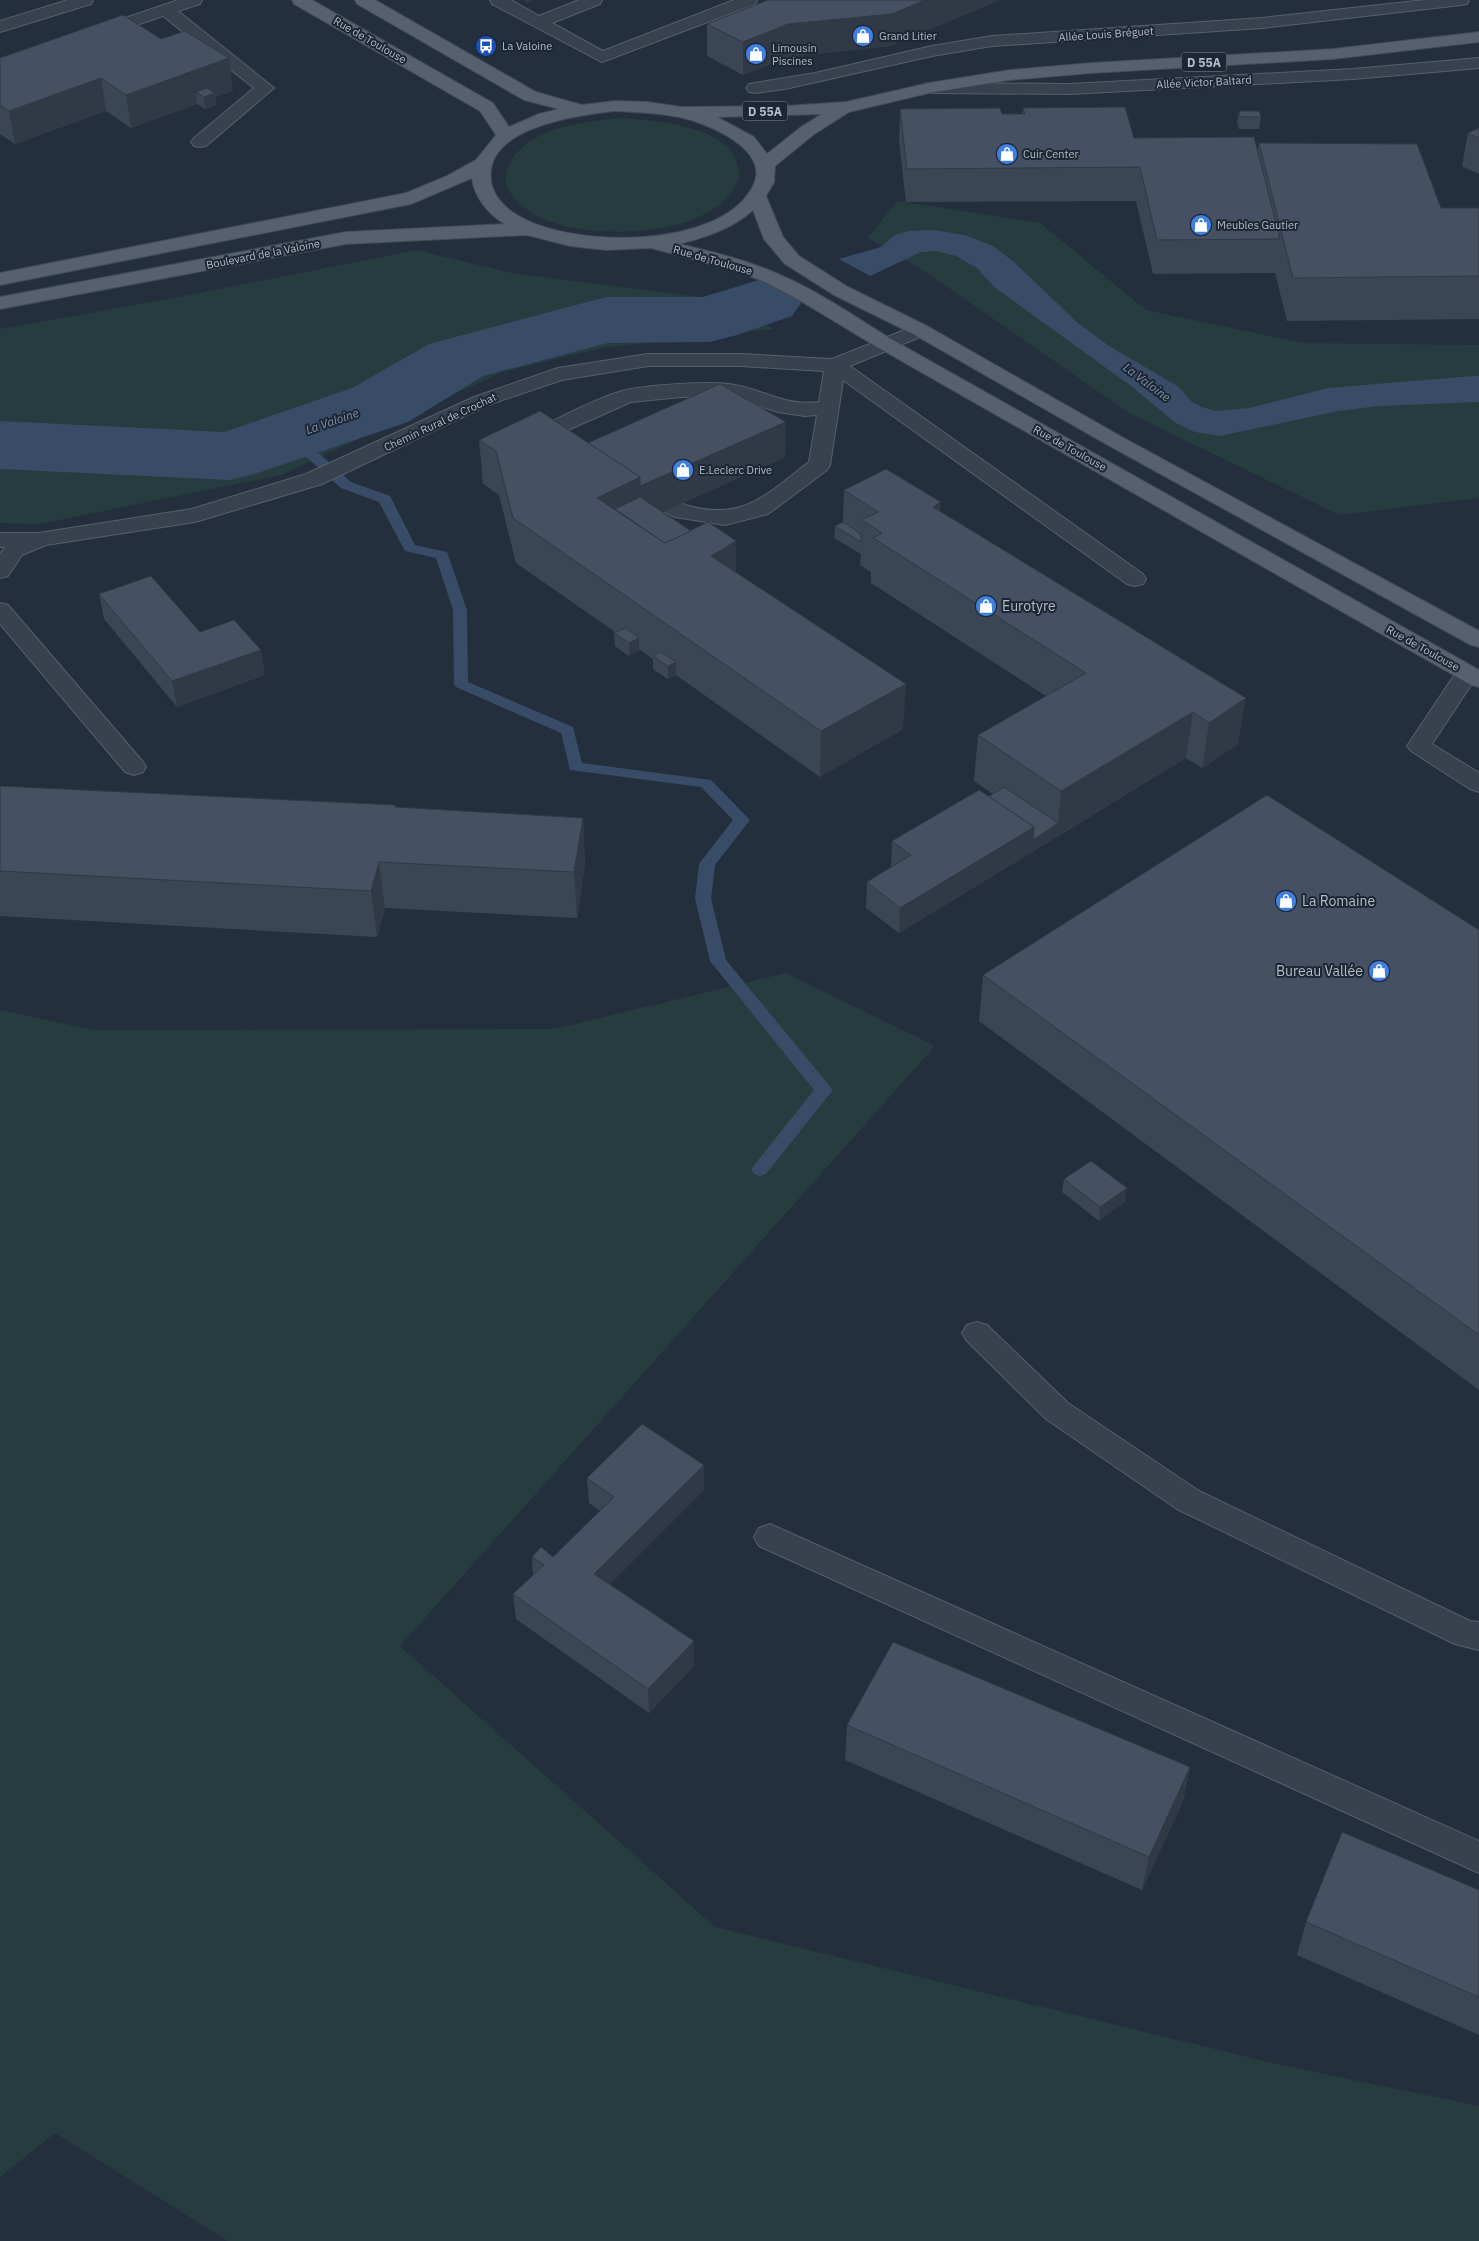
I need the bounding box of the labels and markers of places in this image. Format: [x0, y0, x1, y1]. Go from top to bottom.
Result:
shop icon: Grand Litier [851, 24, 875, 48]
place label: Grand Litier [879, 29, 937, 43]
bus stop icon: La Valoine [474, 34, 498, 58]
place label: La Valoine [502, 39, 552, 53]
place label: Limousin Piscines [772, 41, 817, 68]
shop icon: Limousin Piscines [744, 42, 768, 66]
shop icon: Cuir Center [995, 142, 1019, 166]
place label: Cuir Center [1023, 147, 1078, 161]
shop icon: Meubles Gautier [1189, 213, 1213, 237]
place label: Meubles Gautier [1217, 218, 1298, 232]
shop icon: E.Leclerc Drive [671, 458, 695, 482]
place label: E.Leclerc Drive [699, 463, 772, 477]
shop icon: Eurotyre [974, 594, 998, 618]
place label: Eurotyre [1002, 597, 1056, 615]
shop icon: La Romaine [1274, 889, 1298, 913]
place label: La Romaine [1302, 892, 1376, 910]
shop icon: Bureau Vallée [1367, 959, 1391, 983]
place label: Bureau Vallée [1276, 962, 1363, 980]

